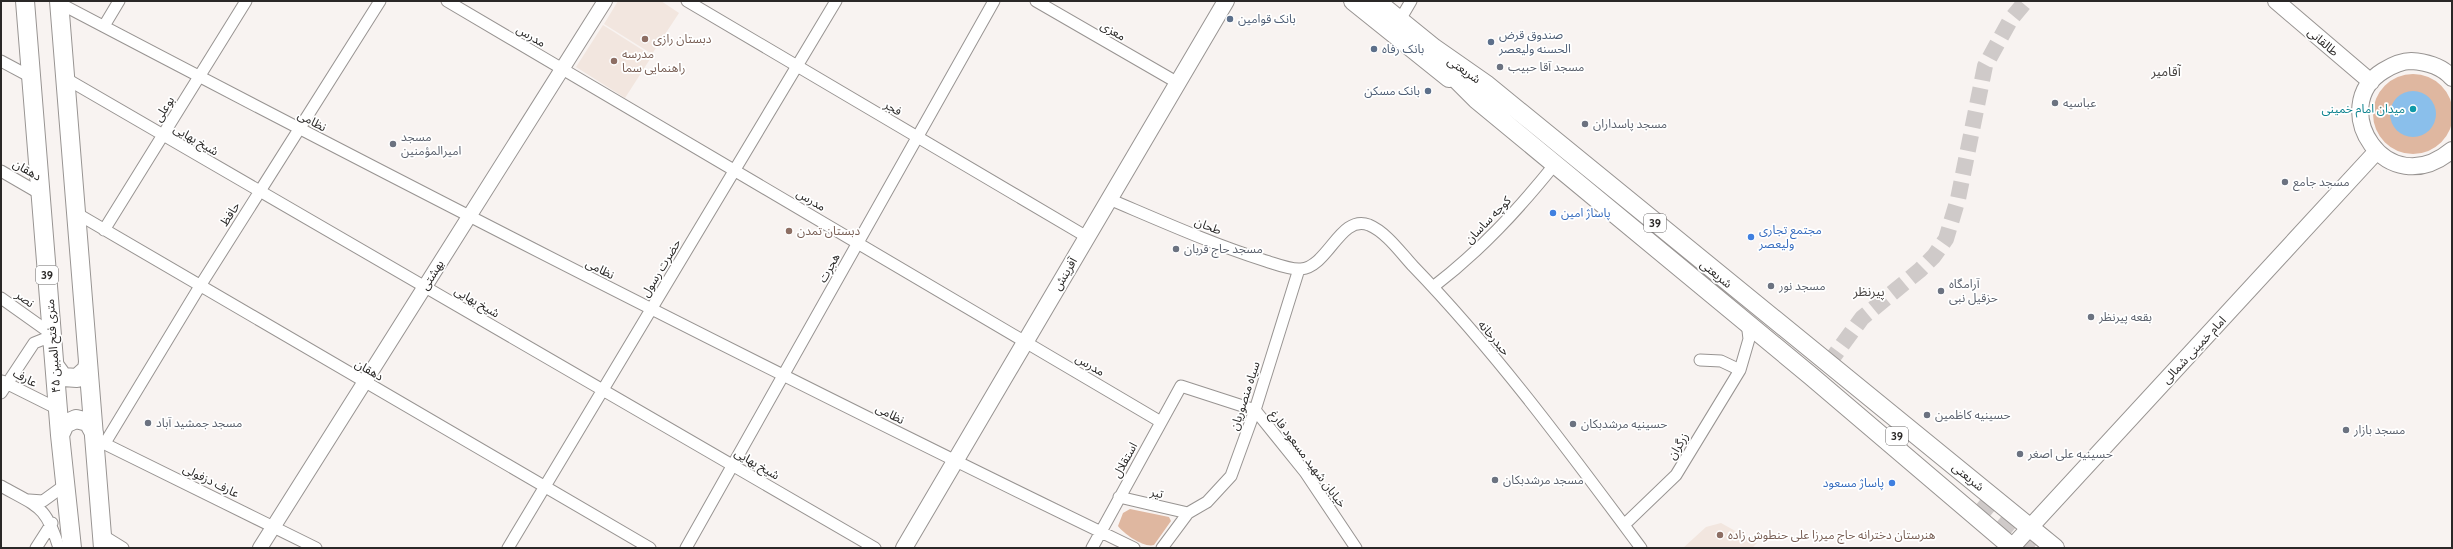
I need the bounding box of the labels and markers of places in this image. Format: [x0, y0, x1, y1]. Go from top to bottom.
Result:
place label: بانک قوامین [1238, 11, 1296, 26]
marker: بانک قوامین [1225, 14, 1235, 24]
place label: صندوق قرض الحسنه ولیعصر [1498, 27, 1571, 56]
place label: دبستان رازی [653, 31, 712, 46]
marker: دبستان رازی [640, 34, 650, 44]
marker: صندوق قرض الحسنه ولیعصر [1486, 37, 1496, 47]
place label: بانک رفاه [1382, 41, 1424, 56]
marker: بانک رفاه [1369, 44, 1379, 54]
place label: مدرسه راهنمایی سما [622, 46, 685, 75]
marker: مدرسه راهنمایی سما [609, 56, 619, 66]
place label: مسجد آقا حبیب [1508, 59, 1584, 74]
marker: مسجد آقا حبیب [1495, 62, 1505, 72]
place label: بانک مسکن [1364, 83, 1420, 98]
marker: بانک مسکن [1423, 86, 1433, 96]
place label: عباسیه [2063, 95, 2096, 110]
marker: عباسیه [2050, 98, 2060, 108]
place label: میدان امام خمینی [2321, 101, 2405, 118]
marker: میدان امام خمینی [2408, 104, 2418, 114]
place label: مسجد پاسداران [1593, 116, 1667, 132]
marker: مسجد پاسداران [1580, 119, 1590, 129]
place label: مسجد امیرالمؤمنین [401, 129, 461, 158]
marker: مسجد امیرالمؤمنین [388, 139, 398, 149]
place label: مسجد جامع [2293, 174, 2349, 191]
marker: مسجد جامع [2280, 177, 2290, 187]
place label: پاساژ امین [1561, 205, 1611, 221]
marker: پاساژ امین [1548, 208, 1558, 218]
place label: مجتمع تجاری ولیعصر [1758, 222, 1822, 251]
place label: دبستان تمدن [797, 223, 860, 238]
marker: دبستان تمدن [784, 226, 794, 236]
marker: مجتمع تجاری ولیعصر [1746, 232, 1756, 242]
place label: مسجد حاج قربان [1184, 241, 1263, 258]
marker: مسجد حاج قربان [1171, 244, 1181, 254]
place label: آرامگاه حزقیل نبی [1949, 276, 1998, 305]
place label: مسجد نور [1778, 278, 1826, 293]
marker: مسجد نور [1766, 281, 1776, 291]
marker: آرامگاه حزقیل نبی [1936, 286, 1946, 296]
place label: بقعه پیرنظر [2098, 309, 2152, 325]
marker: بقعه پیرنظر [2086, 312, 2096, 322]
place label: حسینیه کاظمین [1935, 407, 2011, 422]
marker: حسینیه کاظمین [1922, 410, 1932, 420]
place label: مسجد جمشید آباد [156, 415, 242, 430]
place label: حسینیه مرشدبکان [1581, 416, 1667, 431]
marker: مسجد جمشید آباد [143, 418, 153, 428]
marker: حسینیه مرشدبکان [1568, 419, 1578, 429]
place label: مسجد بازار [2353, 422, 2405, 437]
marker: مسجد بازار [2341, 425, 2351, 435]
place label: حسینیه علی اصغر [2027, 446, 2113, 461]
marker: حسینیه علی اصغر [2015, 449, 2025, 459]
place label: مسجد مرشدبکان [1503, 472, 1584, 487]
marker: مسجد مرشدبکان [1490, 475, 1500, 485]
place label: پاساژ مسعود [1823, 475, 1884, 491]
marker: پاساژ مسعود [1887, 478, 1897, 488]
place label: هنرستان دخترانه حاج میرزا علی حنطوش زاده [1728, 527, 1936, 544]
marker: هنرستان دخترانه حاج میرزا علی حنطوش زاده [1715, 530, 1725, 540]

